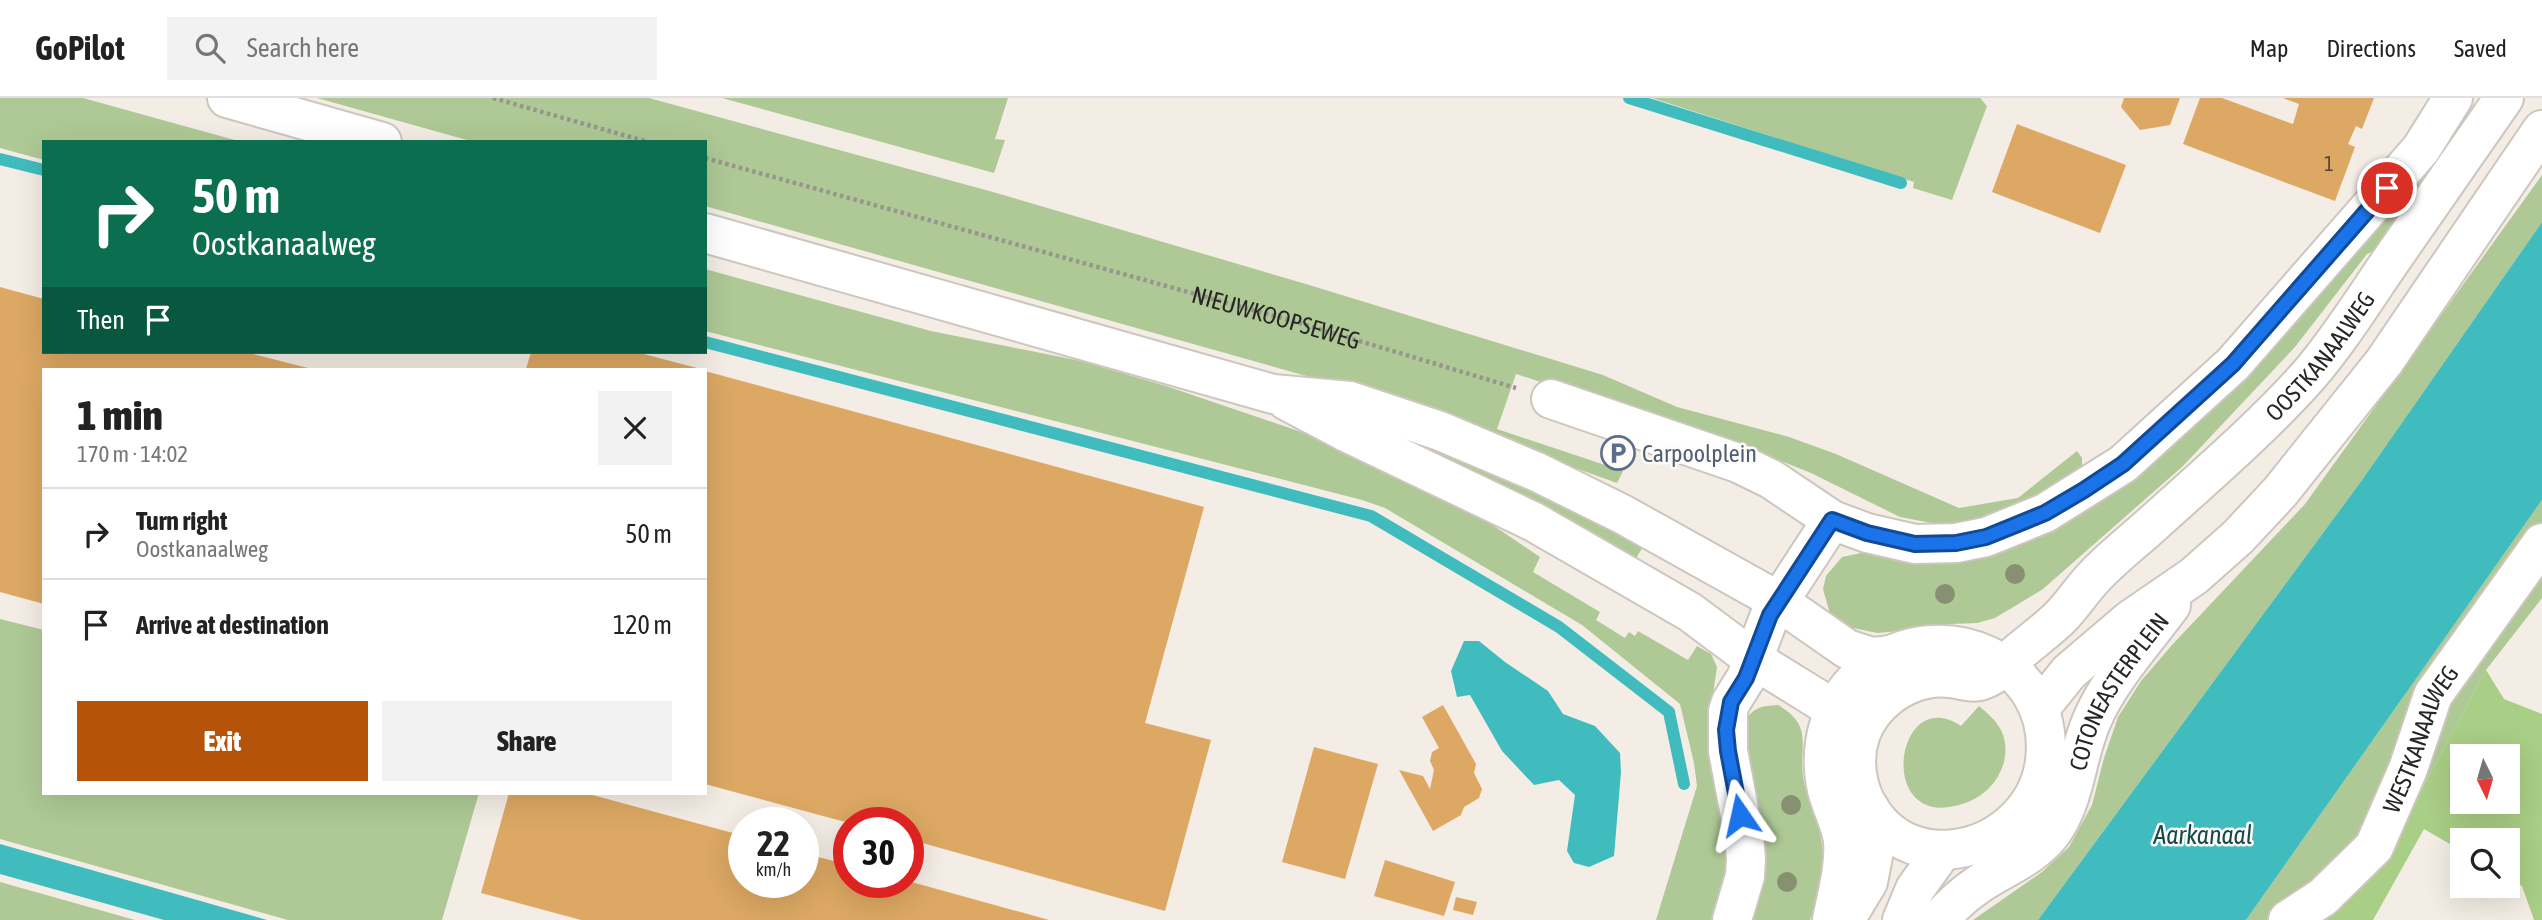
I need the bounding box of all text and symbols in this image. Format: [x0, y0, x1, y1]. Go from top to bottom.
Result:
search box [167, 17, 657, 80]
text: GoPilot [35, 29, 125, 67]
icon: search [191, 29, 229, 67]
text: Search here [247, 33, 359, 63]
text: Map [2250, 35, 2288, 62]
text: Directions [2326, 35, 2416, 62]
text: Saved [2454, 35, 2507, 62]
house number: 1 [2324, 151, 2334, 175]
pin [2357, 158, 2417, 218]
text: 50 m [192, 167, 280, 223]
icon: right [77, 168, 168, 259]
icon: arrive [2368, 169, 2406, 207]
text: Oostkanaalweg [192, 225, 376, 262]
street label: NIEUWKOOPSEWEG [1189, 280, 1364, 354]
street label: OOSTKANAALWEG [2260, 286, 2380, 426]
icon: arrive [139, 301, 177, 339]
text: Then [77, 305, 125, 335]
text: 1 min [77, 391, 163, 439]
button: close [598, 391, 672, 465]
parking icon: Carpoolplein [1599, 434, 1637, 472]
place label: Carpoolplein [1642, 440, 1757, 467]
text: 170 m · 14:02 [77, 441, 188, 467]
text: Turn right [136, 506, 227, 536]
icon: right [77, 515, 115, 553]
text: 50 m [625, 519, 672, 549]
text: Oostkanaalweg [136, 536, 268, 562]
icon: arrive [77, 606, 115, 644]
street label: COTONEASTERPLEIN [2064, 607, 2174, 773]
text: Arrive at destination [136, 610, 329, 640]
text: 120 m [613, 610, 672, 640]
street label: WESTKANAALWEG [2377, 660, 2463, 817]
button: Exit [77, 701, 368, 781]
button: Share [382, 701, 672, 781]
north arrow [2450, 744, 2520, 814]
map controls [2450, 744, 2520, 898]
position arrow [1703, 778, 1777, 852]
speed limit sign: 30 [833, 807, 924, 898]
water label: Aarkanaal [2152, 820, 2253, 850]
text: 22 [757, 823, 790, 863]
button: search [2450, 828, 2520, 898]
text: km/h [756, 859, 791, 880]

